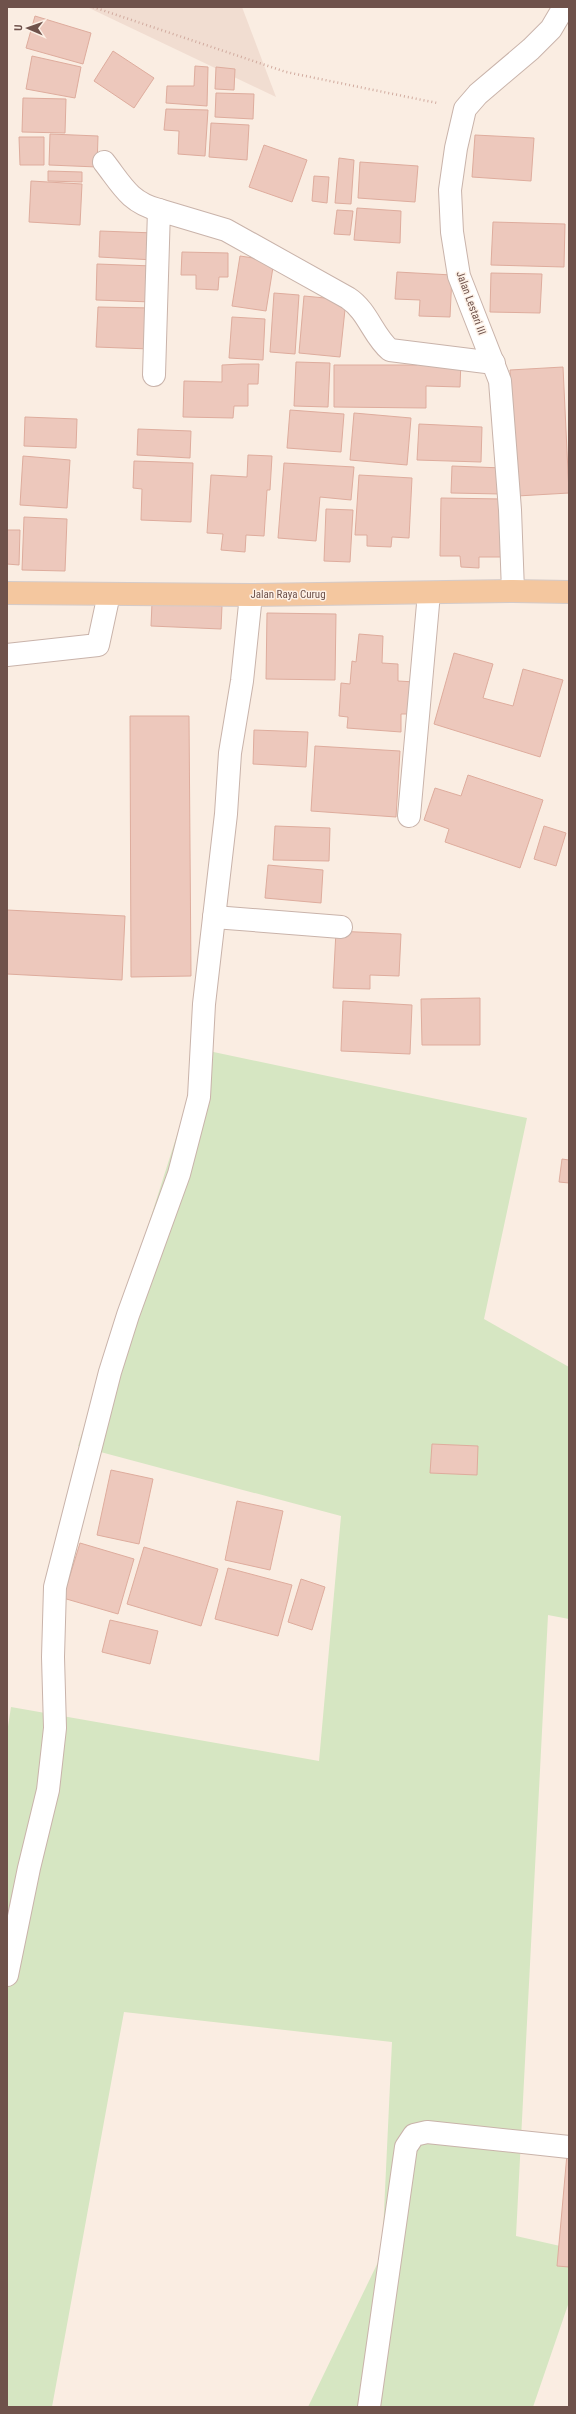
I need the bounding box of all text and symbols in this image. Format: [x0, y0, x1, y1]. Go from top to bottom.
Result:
north arrow [8, 8, 48, 48]
text: U [12, 24, 25, 31]
street label: Jalan Lestari III [453, 269, 489, 337]
street label: Jalan Raya Curug [250, 588, 326, 601]

